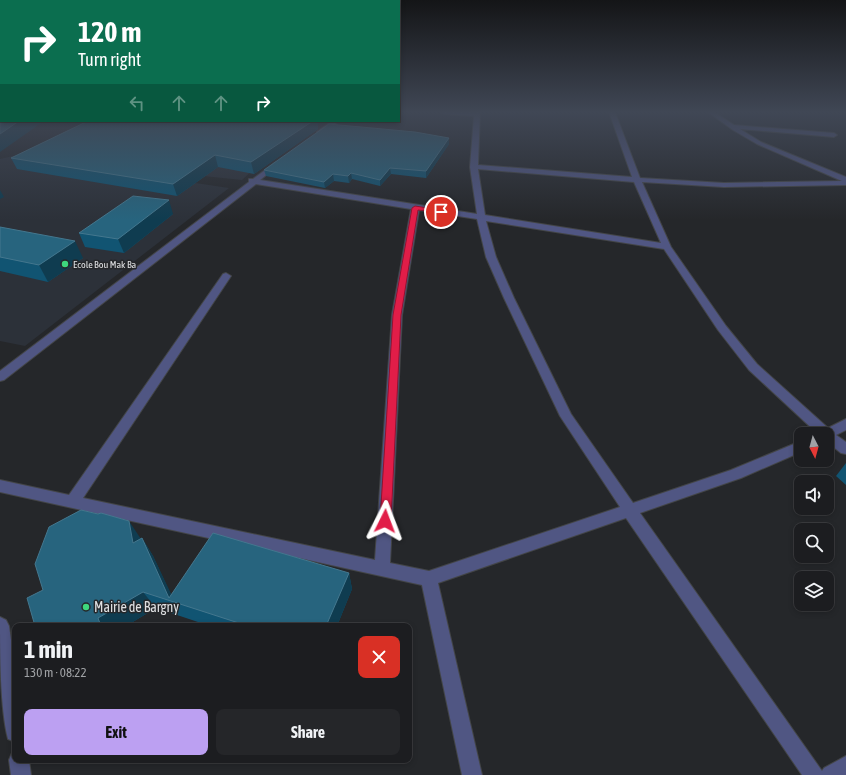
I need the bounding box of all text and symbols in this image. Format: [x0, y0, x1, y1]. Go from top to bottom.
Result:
icon: right [12, 16, 64, 68]
text: 120 m [78, 16, 141, 48]
text: Turn right [78, 49, 141, 70]
icon: left [126, 92, 148, 114]
icon: ahead [168, 92, 190, 114]
icon: ahead [210, 92, 232, 114]
icon: right [252, 92, 274, 114]
pin [424, 195, 458, 229]
icon: arrive [430, 201, 452, 223]
marker: Ecole Bou Mak Ba [60, 259, 70, 269]
place label: Ecole Bou Mak Ba [73, 259, 137, 270]
north arrow [794, 427, 834, 467]
map controls [794, 427, 834, 611]
button: sound [794, 475, 834, 515]
position arrow [364, 500, 406, 542]
button: search [794, 523, 834, 563]
button: layers [794, 571, 834, 611]
place label: Mairie de Bargny [94, 599, 179, 615]
marker: Mairie de Bargny [81, 602, 91, 612]
text: 1 min [24, 636, 73, 663]
button: close [358, 636, 400, 678]
text: 130 m · 08:22 [24, 665, 87, 680]
button: Exit [24, 709, 208, 755]
button: Share [216, 709, 400, 755]

